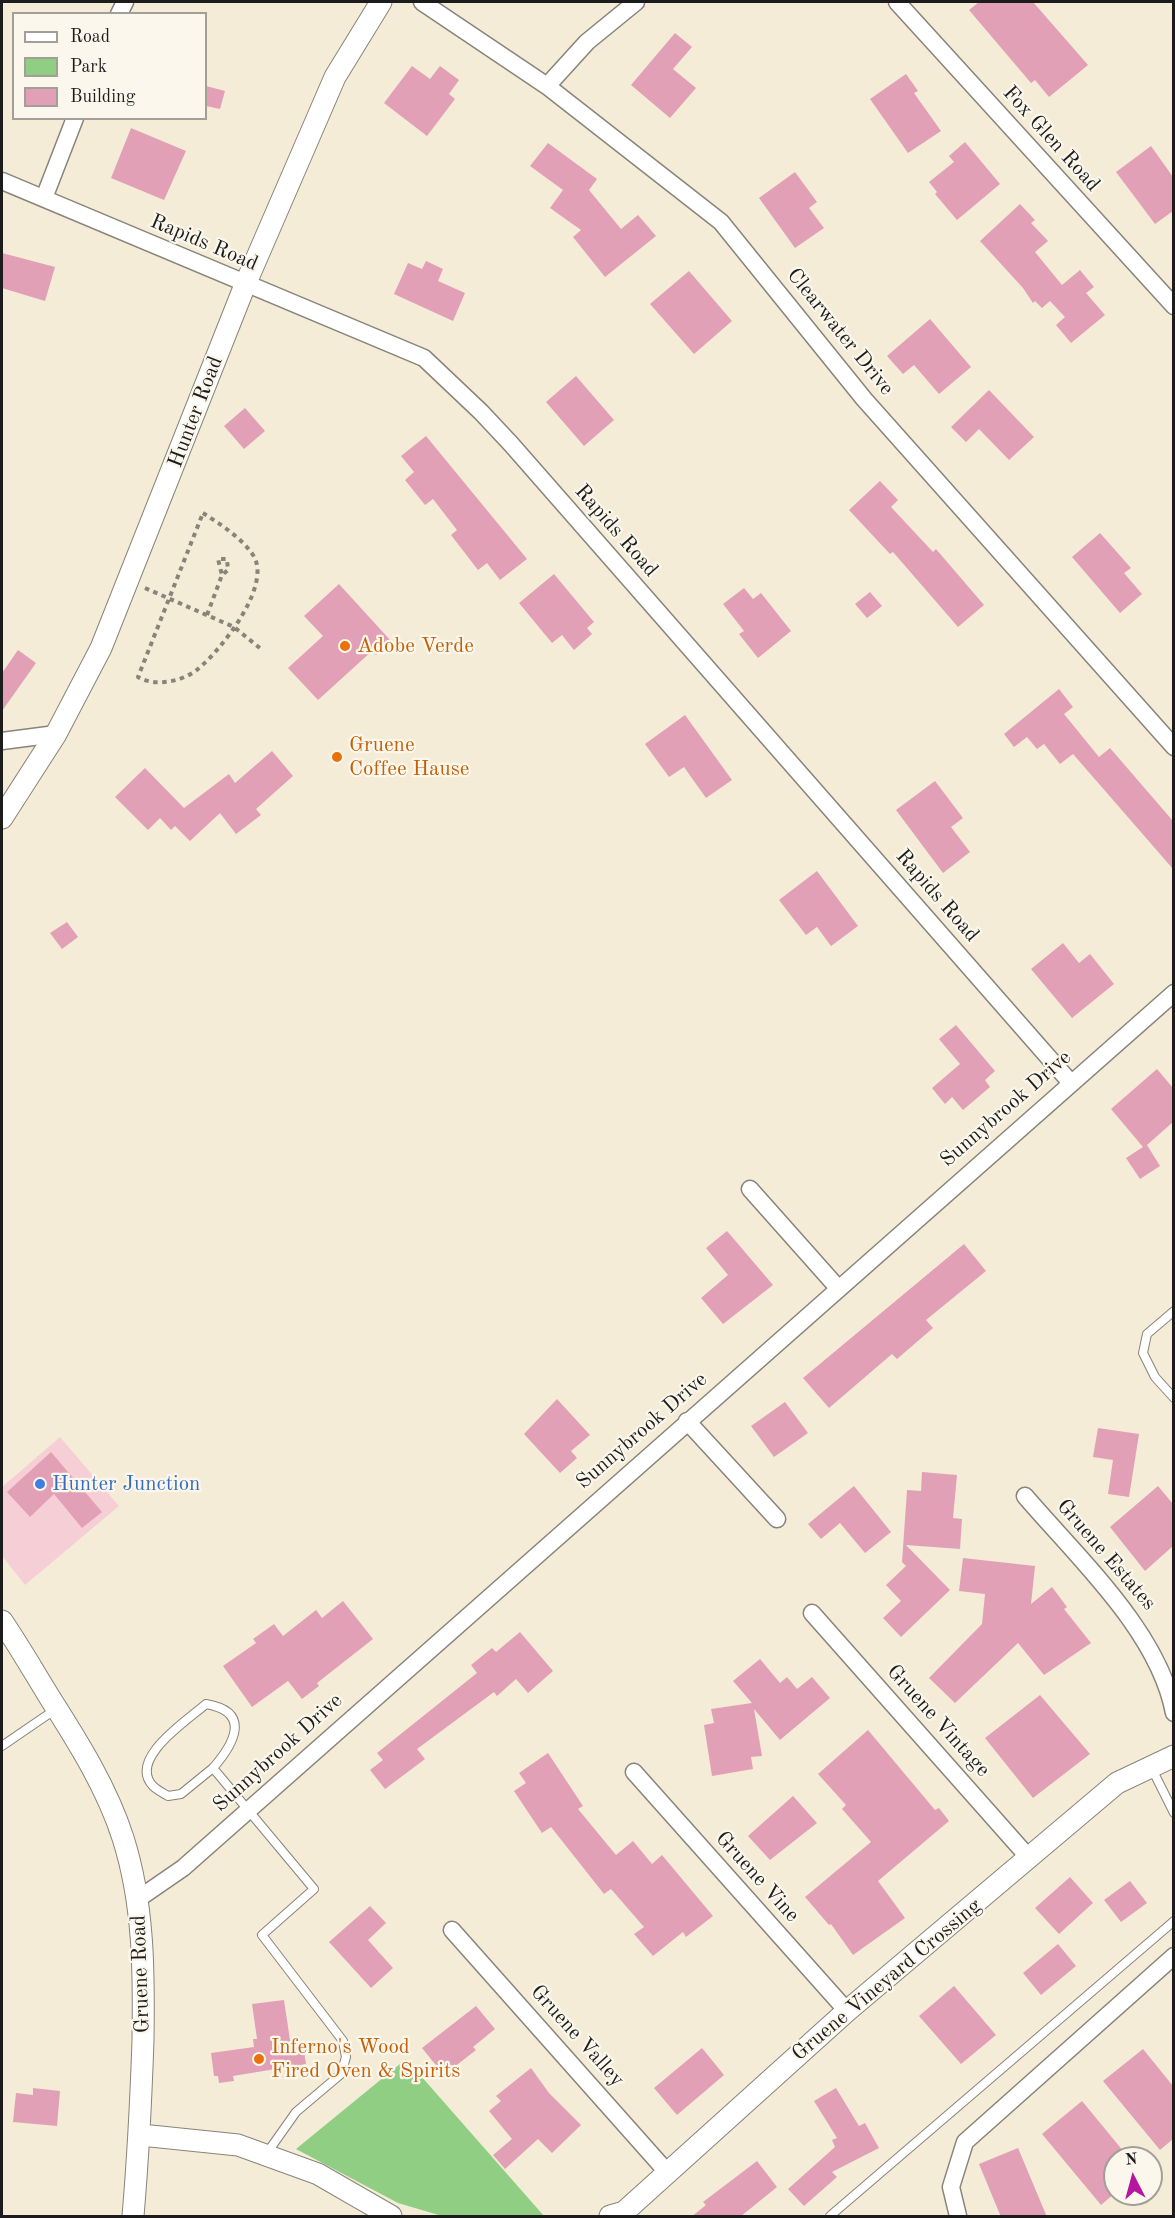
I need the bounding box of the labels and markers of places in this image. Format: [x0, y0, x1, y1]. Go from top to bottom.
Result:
place label: Adobe Verde [357, 633, 474, 659]
marker: Adobe Verde [338, 639, 352, 653]
place label: Gruene Coffee Hause [349, 732, 469, 782]
marker: Gruene Coffee Hause [330, 750, 344, 764]
place label: Hunter Junction [52, 1471, 200, 1497]
marker: Hunter Junction [33, 1477, 47, 1491]
place label: Inferno's Wood Fired Oven & Spirits [271, 2034, 460, 2084]
marker: Inferno's Wood Fired Oven & Spirits [252, 2052, 266, 2066]

